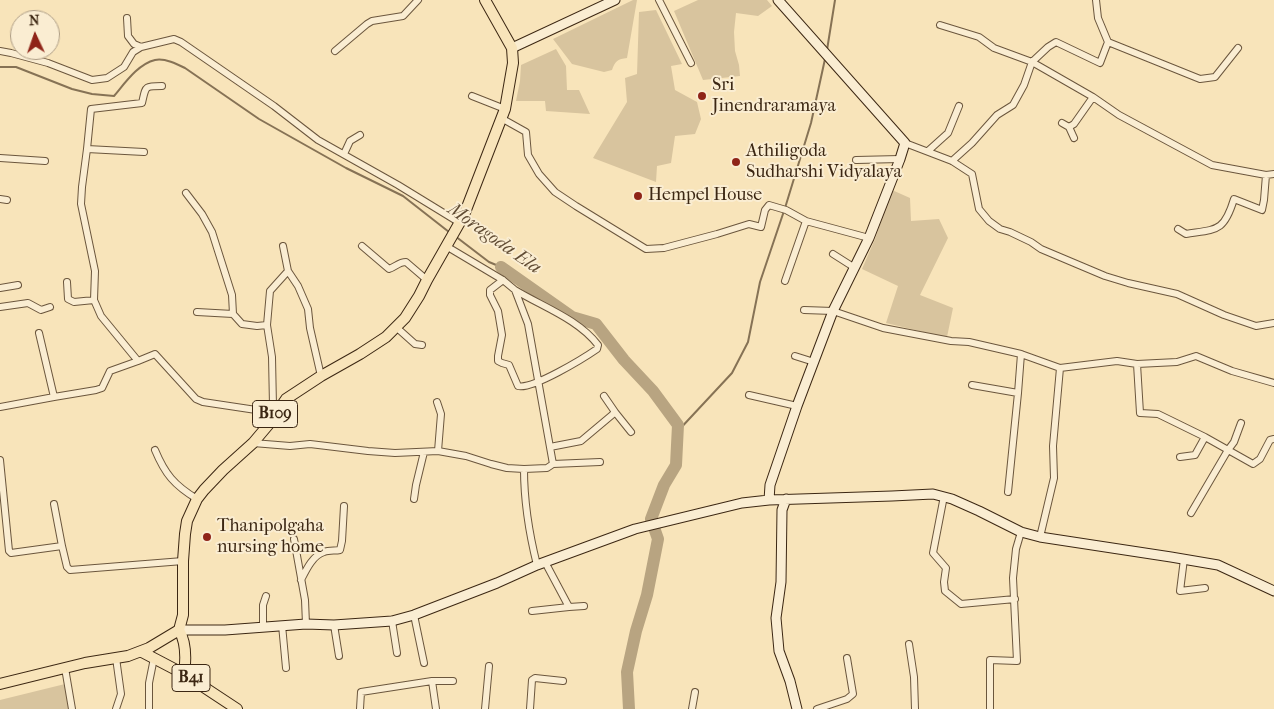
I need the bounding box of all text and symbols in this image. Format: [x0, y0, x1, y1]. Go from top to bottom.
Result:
north arrow [10, 10, 60, 60]
text: N [28, 12, 40, 29]
place label: Sri Jinendraramaya [712, 75, 836, 118]
marker: Sri Jinendraramaya [696, 90, 708, 102]
place label: Athiligoda Sudharshi Vidyalaya [746, 141, 902, 183]
marker: Athiligoda Sudharshi Vidyalaya [730, 156, 742, 168]
place label: Hempel House [648, 185, 762, 207]
marker: Hempel House [632, 190, 644, 202]
water label: Moragoda Ela [443, 198, 545, 280]
road number: B109 [252, 400, 298, 428]
place label: Thanipolgaha nursing home [217, 516, 324, 558]
marker: Thanipolgaha nursing home [201, 531, 213, 543]
road number: B41 [172, 664, 210, 691]

